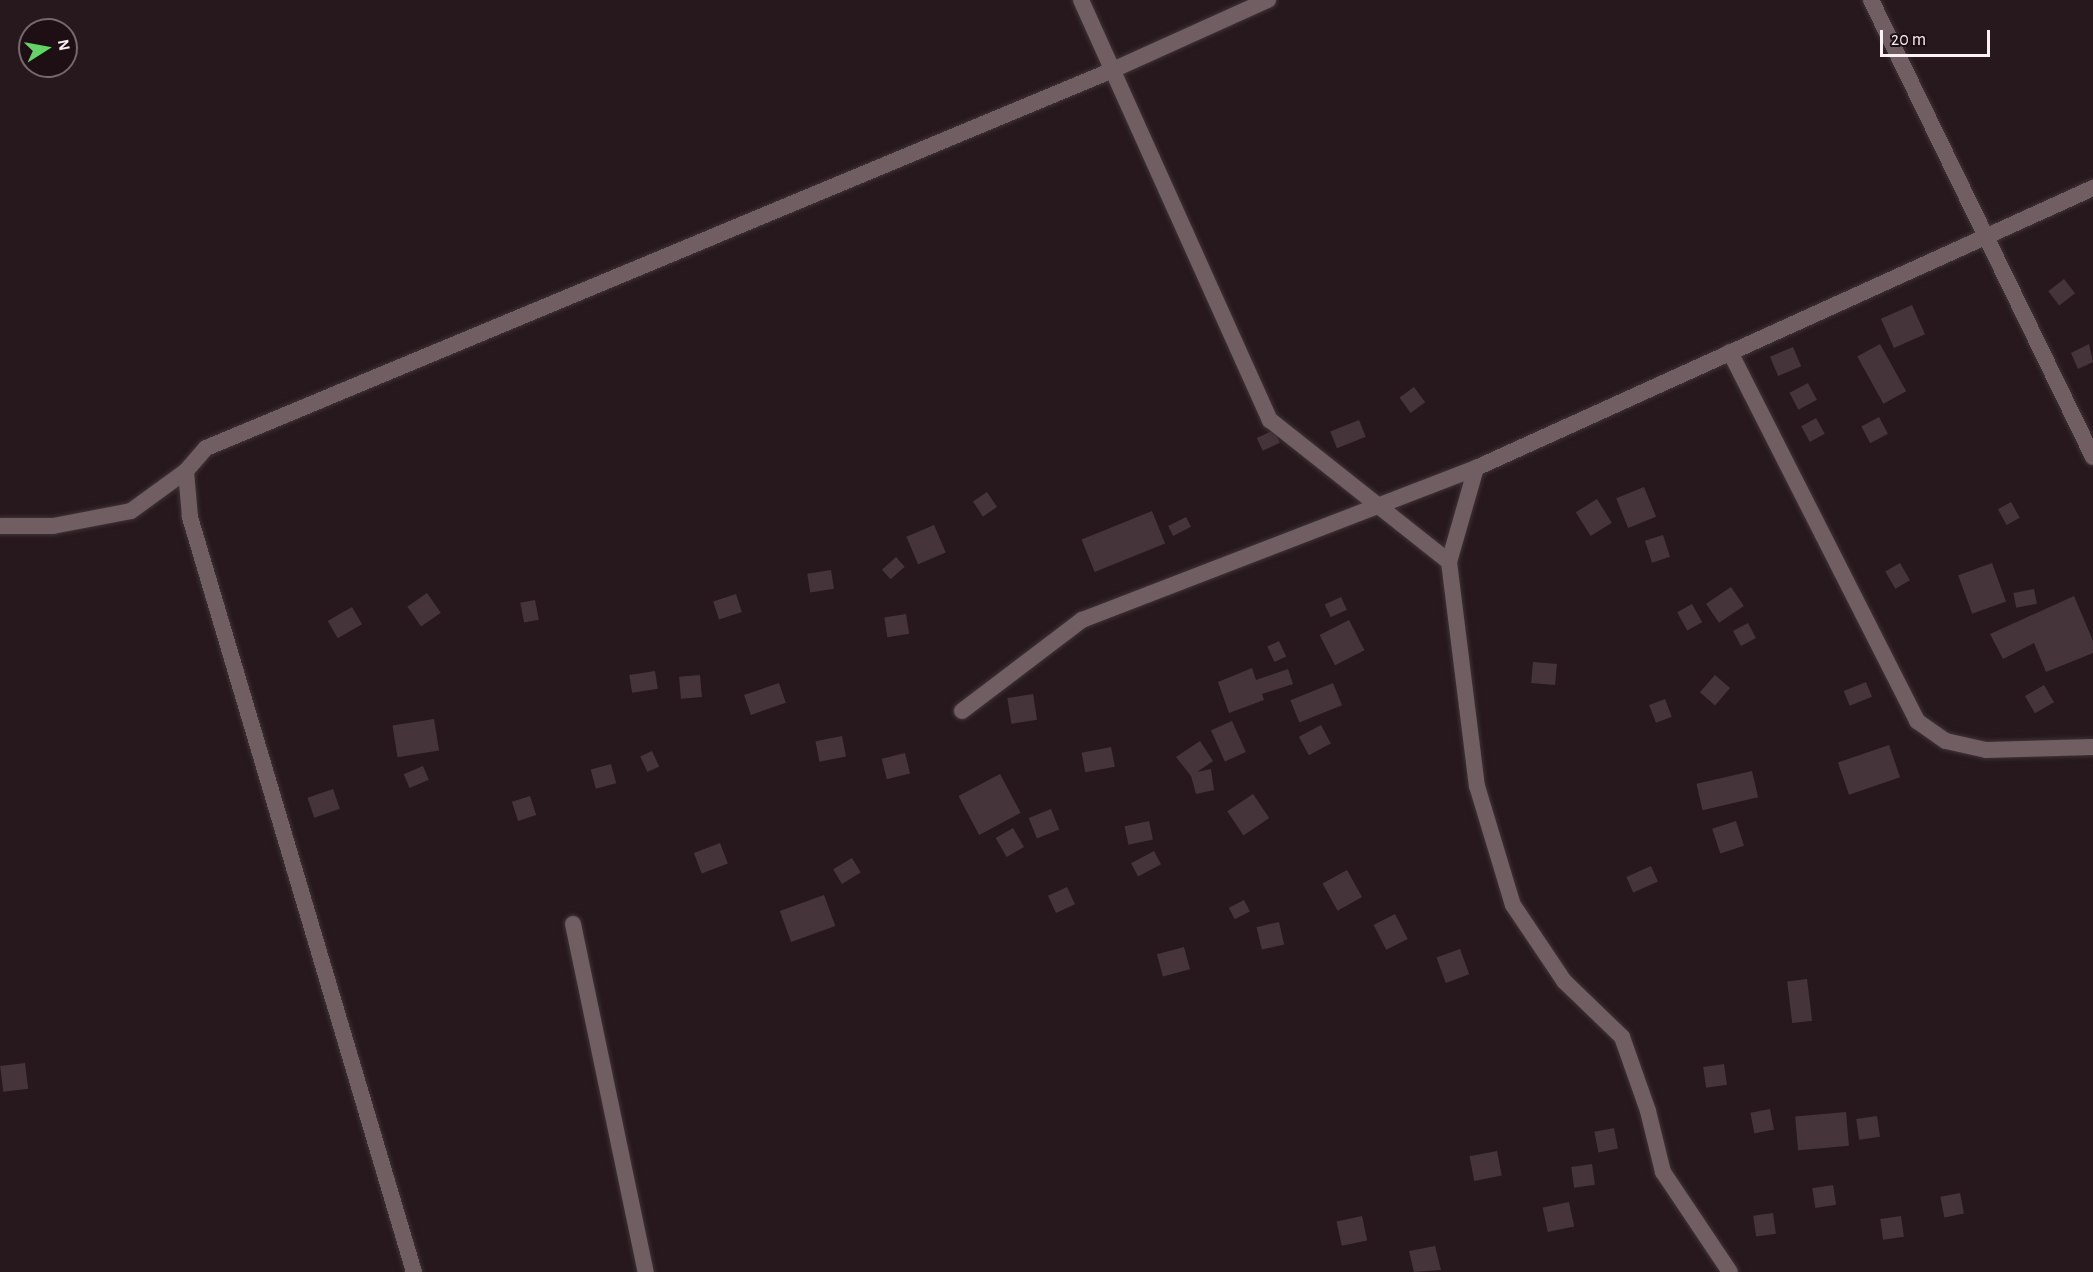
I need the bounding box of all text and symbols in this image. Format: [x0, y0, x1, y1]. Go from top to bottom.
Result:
north arrow [18, 18, 78, 78]
scale bar [1883, 18, 1992, 56]
text: 20 m [1891, 31, 1926, 49]
text: N [55, 38, 73, 52]

